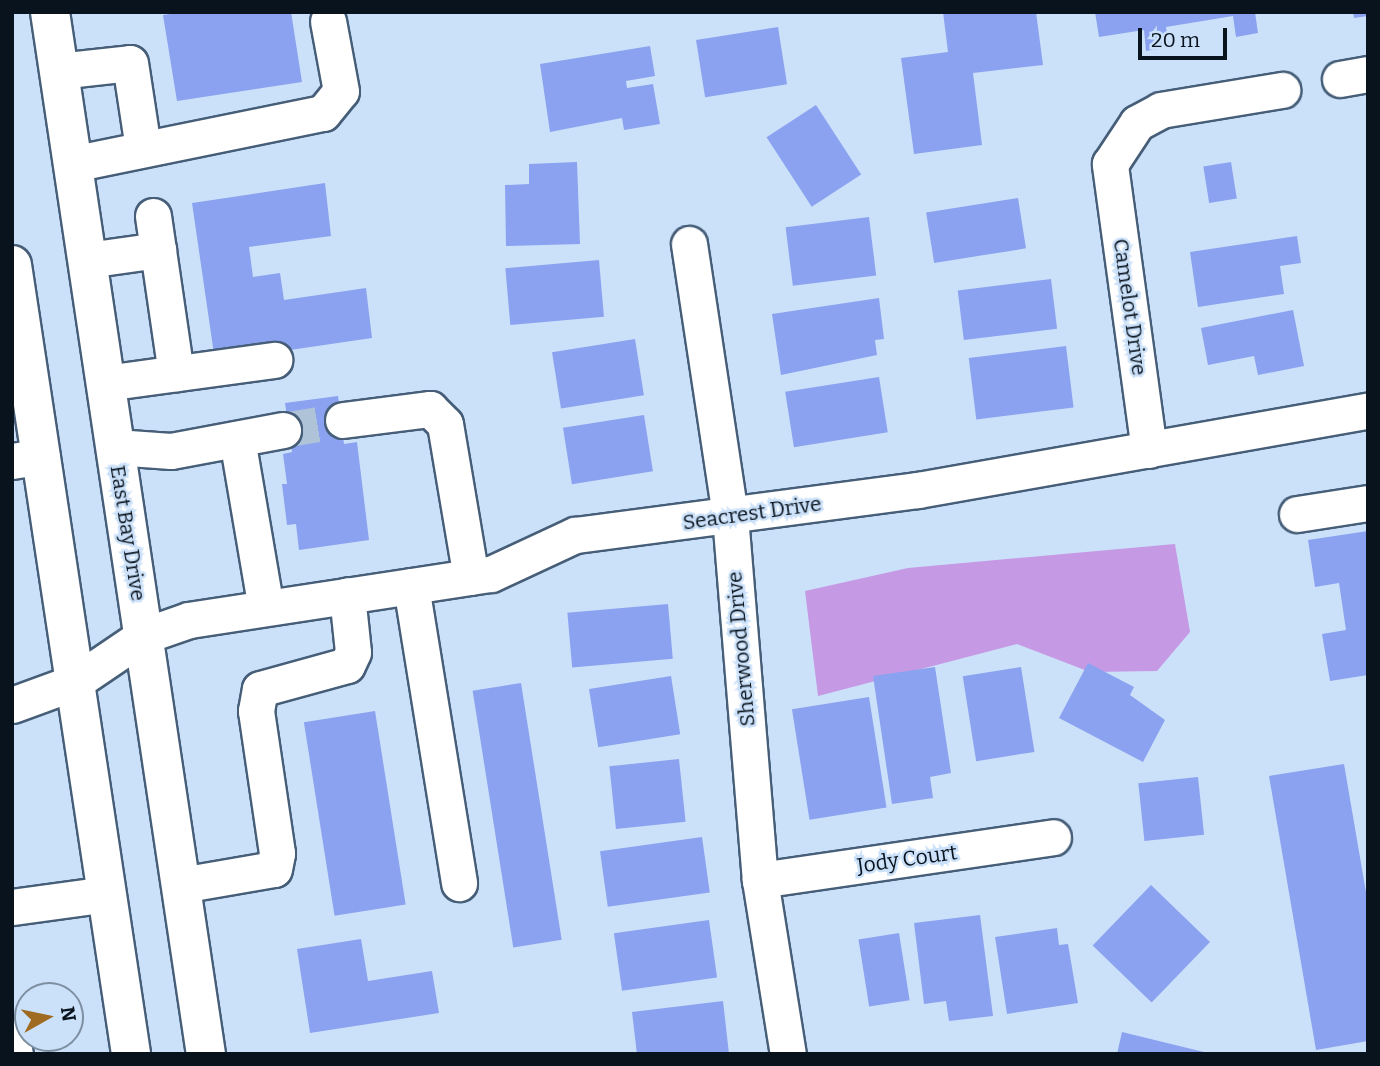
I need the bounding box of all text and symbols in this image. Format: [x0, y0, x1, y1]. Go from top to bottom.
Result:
scale bar [1142, 14, 1231, 58]
text: 20 m [1151, 27, 1200, 53]
street label: Camelot Drive [1108, 237, 1152, 377]
street label: East Bay Drive [105, 463, 151, 603]
street label: Seacrest Drive [681, 491, 823, 535]
street label: Sherwood Drive [722, 570, 760, 728]
street label: Jody Court [855, 839, 959, 879]
north arrow [14, 982, 84, 1052]
text: N [56, 1005, 81, 1023]

